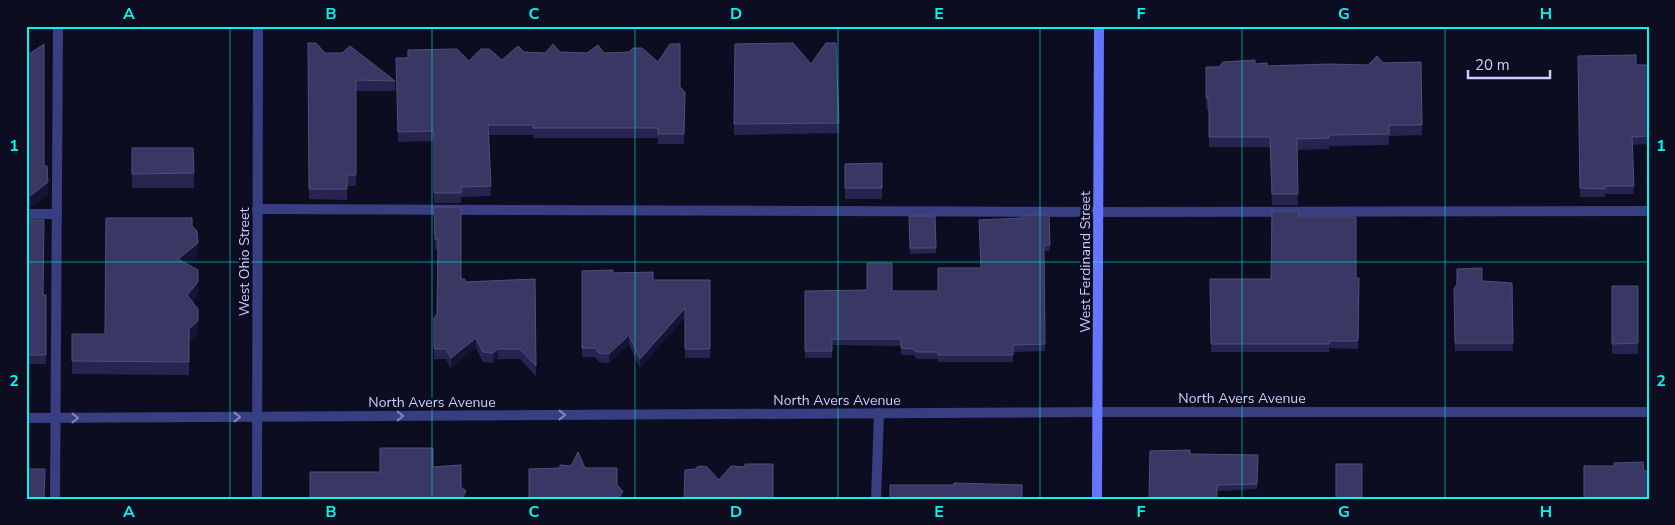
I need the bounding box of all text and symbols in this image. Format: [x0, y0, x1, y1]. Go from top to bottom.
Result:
text: A [123, 3, 135, 25]
text: B [325, 3, 337, 25]
text: C [529, 3, 540, 25]
text: D [730, 3, 742, 25]
text: E [934, 3, 944, 25]
text: F [1137, 3, 1146, 25]
text: G [1338, 3, 1350, 25]
text: H [1540, 3, 1552, 25]
scale bar [1468, 48, 1550, 80]
text: 20 m [1475, 55, 1510, 75]
text: 1 [9, 135, 19, 157]
text: 1 [1656, 135, 1666, 157]
street label: West Ferdinand Street [1076, 191, 1095, 333]
street label: West Ohio Street [235, 208, 254, 316]
text: 2 [9, 370, 19, 392]
text: 2 [1656, 370, 1666, 392]
street label: North Avers Avenue [1178, 389, 1306, 408]
street label: North Avers Avenue [773, 391, 901, 410]
street label: North Avers Avenue [368, 393, 496, 412]
one-way arrow [559, 410, 567, 420]
one-way arrow [396, 411, 404, 421]
one-way arrow [234, 412, 242, 422]
one-way arrow [72, 413, 79, 423]
text: A [123, 501, 135, 523]
text: B [325, 501, 337, 523]
text: C [529, 501, 540, 523]
text: D [730, 501, 742, 523]
text: E [934, 501, 944, 523]
text: F [1137, 501, 1146, 523]
text: G [1338, 501, 1350, 523]
text: H [1540, 501, 1552, 523]

